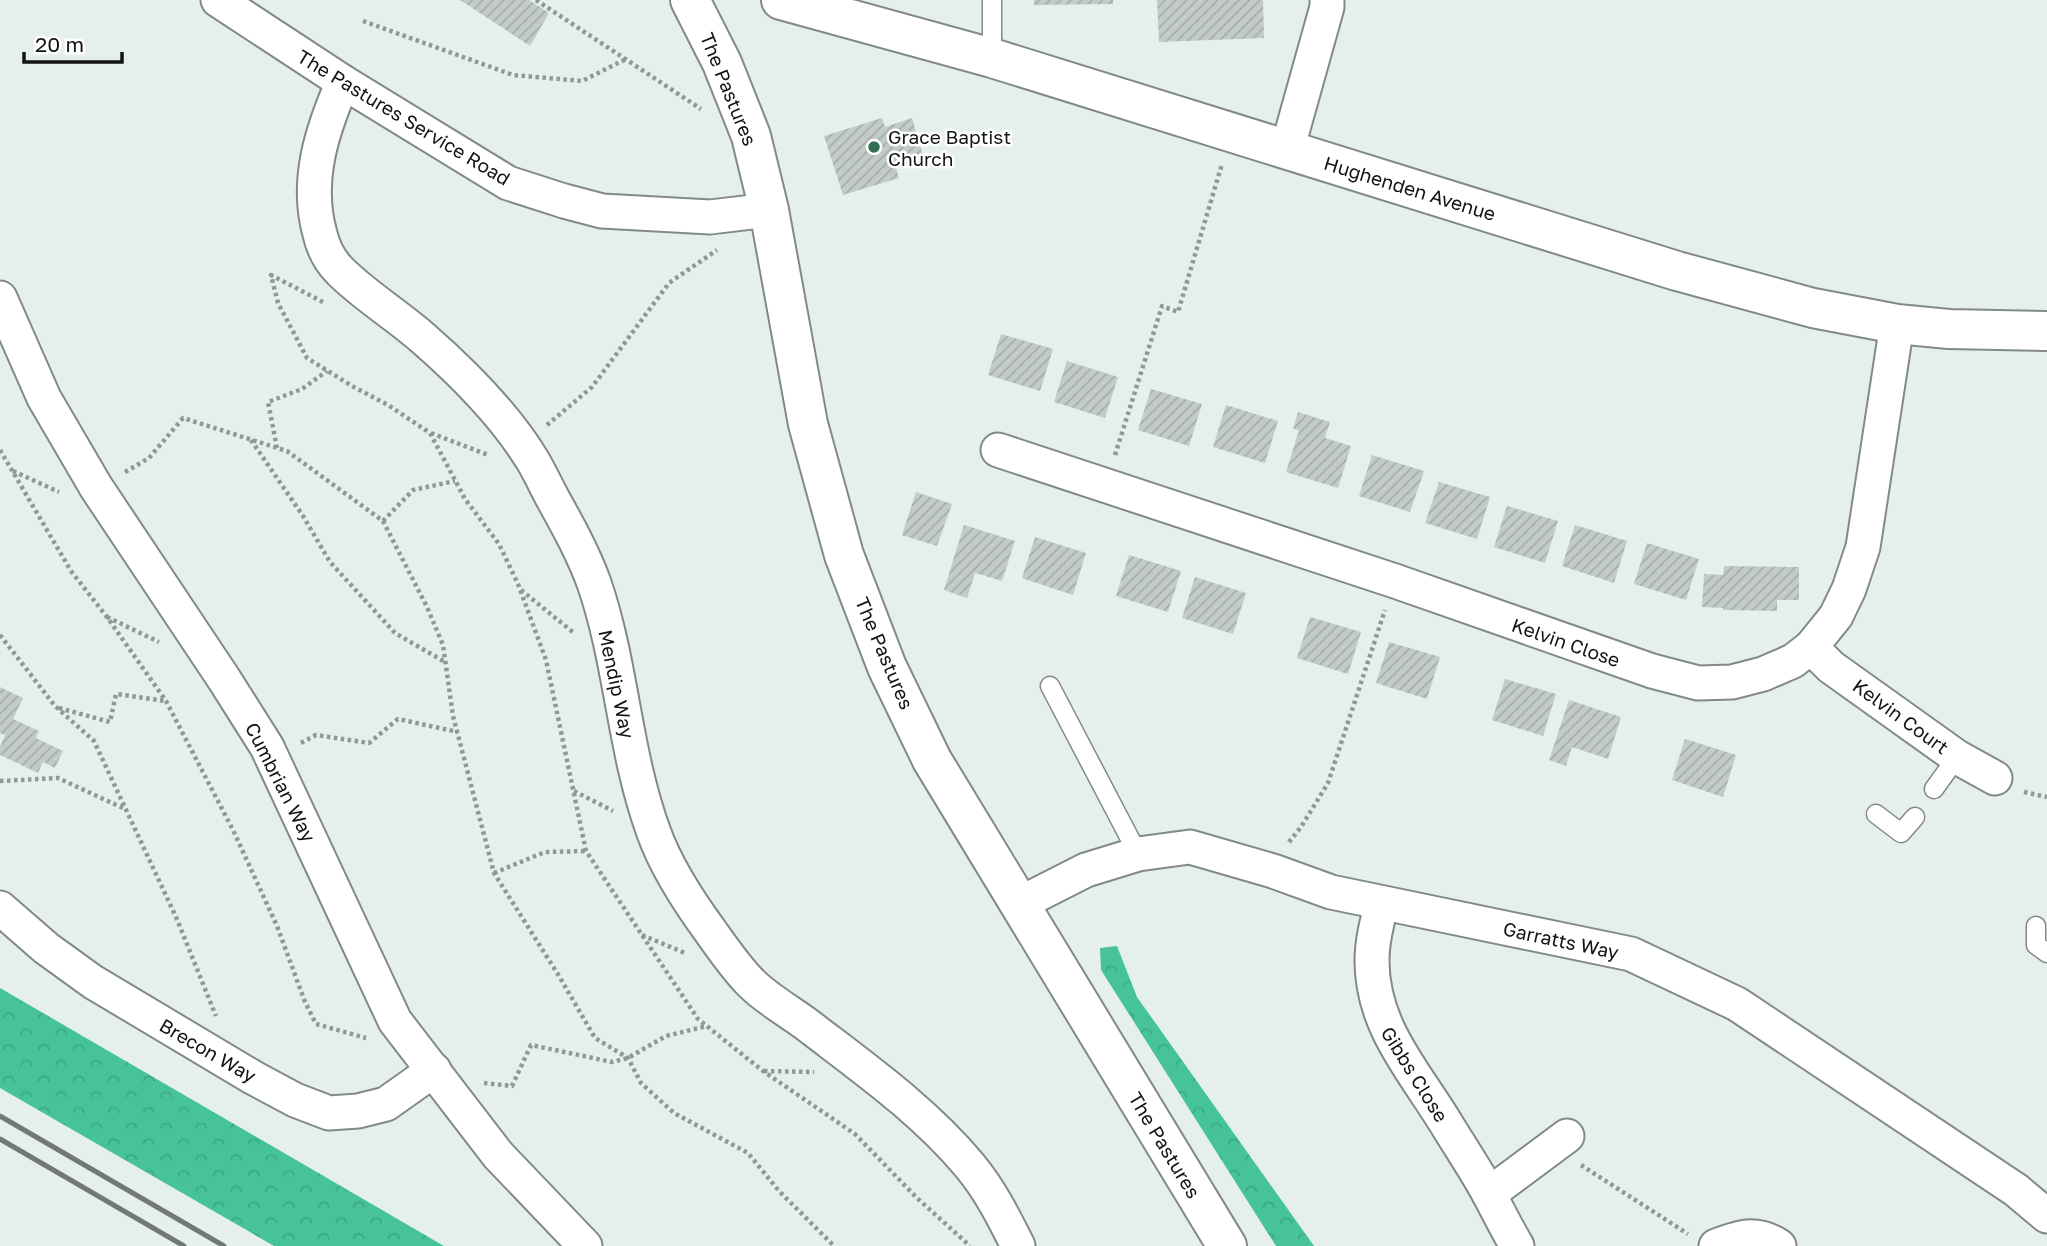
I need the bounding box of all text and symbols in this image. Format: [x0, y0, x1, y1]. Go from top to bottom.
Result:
scale bar [24, 21, 122, 65]
street label: The Pastures [696, 29, 762, 149]
text: 20 m [35, 31, 84, 57]
street label: The Pastures Service Road [293, 44, 515, 190]
place label: Grace Baptist Church [888, 125, 1011, 170]
marker: Grace Baptist Church [866, 139, 882, 155]
street label: Hughenden Avenue [1321, 151, 1499, 225]
street label: The Pastures [851, 593, 919, 713]
street label: Kelvin Close [1509, 613, 1623, 671]
street label: Mendip Way [594, 627, 640, 741]
street label: Kelvin Court [1849, 674, 1953, 758]
street label: Cumbrian Way [241, 718, 321, 846]
street label: Garratts Way [1501, 917, 1621, 964]
street label: Brecon Way [156, 1013, 261, 1087]
street label: Gibbs Close [1377, 1022, 1453, 1126]
street label: The Pastures [1124, 1088, 1206, 1202]

